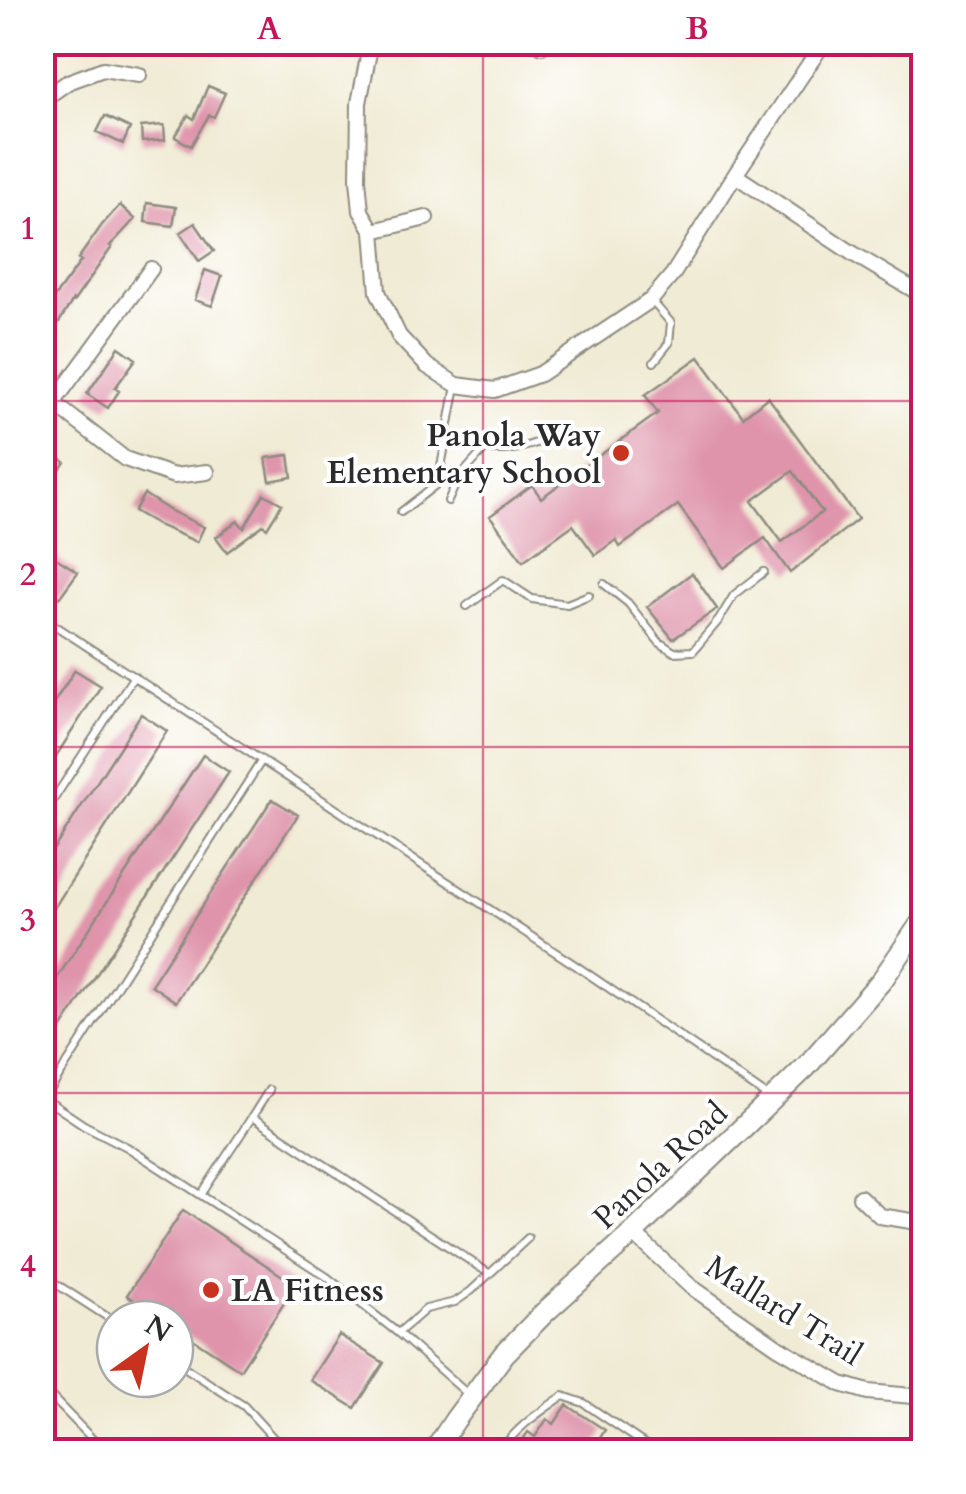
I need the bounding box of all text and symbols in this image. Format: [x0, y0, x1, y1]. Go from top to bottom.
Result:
text: A [257, 7, 281, 51]
text: B [685, 7, 709, 51]
text: 1 [20, 207, 36, 251]
place label: Panola Way Elementary School [326, 414, 601, 495]
marker: Panola Way Elementary School [610, 442, 632, 464]
text: 2 [20, 553, 36, 597]
text: 3 [20, 899, 36, 943]
street label: Panola Road [584, 1092, 738, 1239]
text: 4 [20, 1245, 36, 1289]
street label: Mallard Trail [697, 1245, 870, 1377]
place label: LA Fitness [231, 1269, 384, 1313]
marker: LA Fitness [200, 1279, 222, 1301]
north arrow [95, 1299, 195, 1399]
text: N [138, 1306, 179, 1351]

